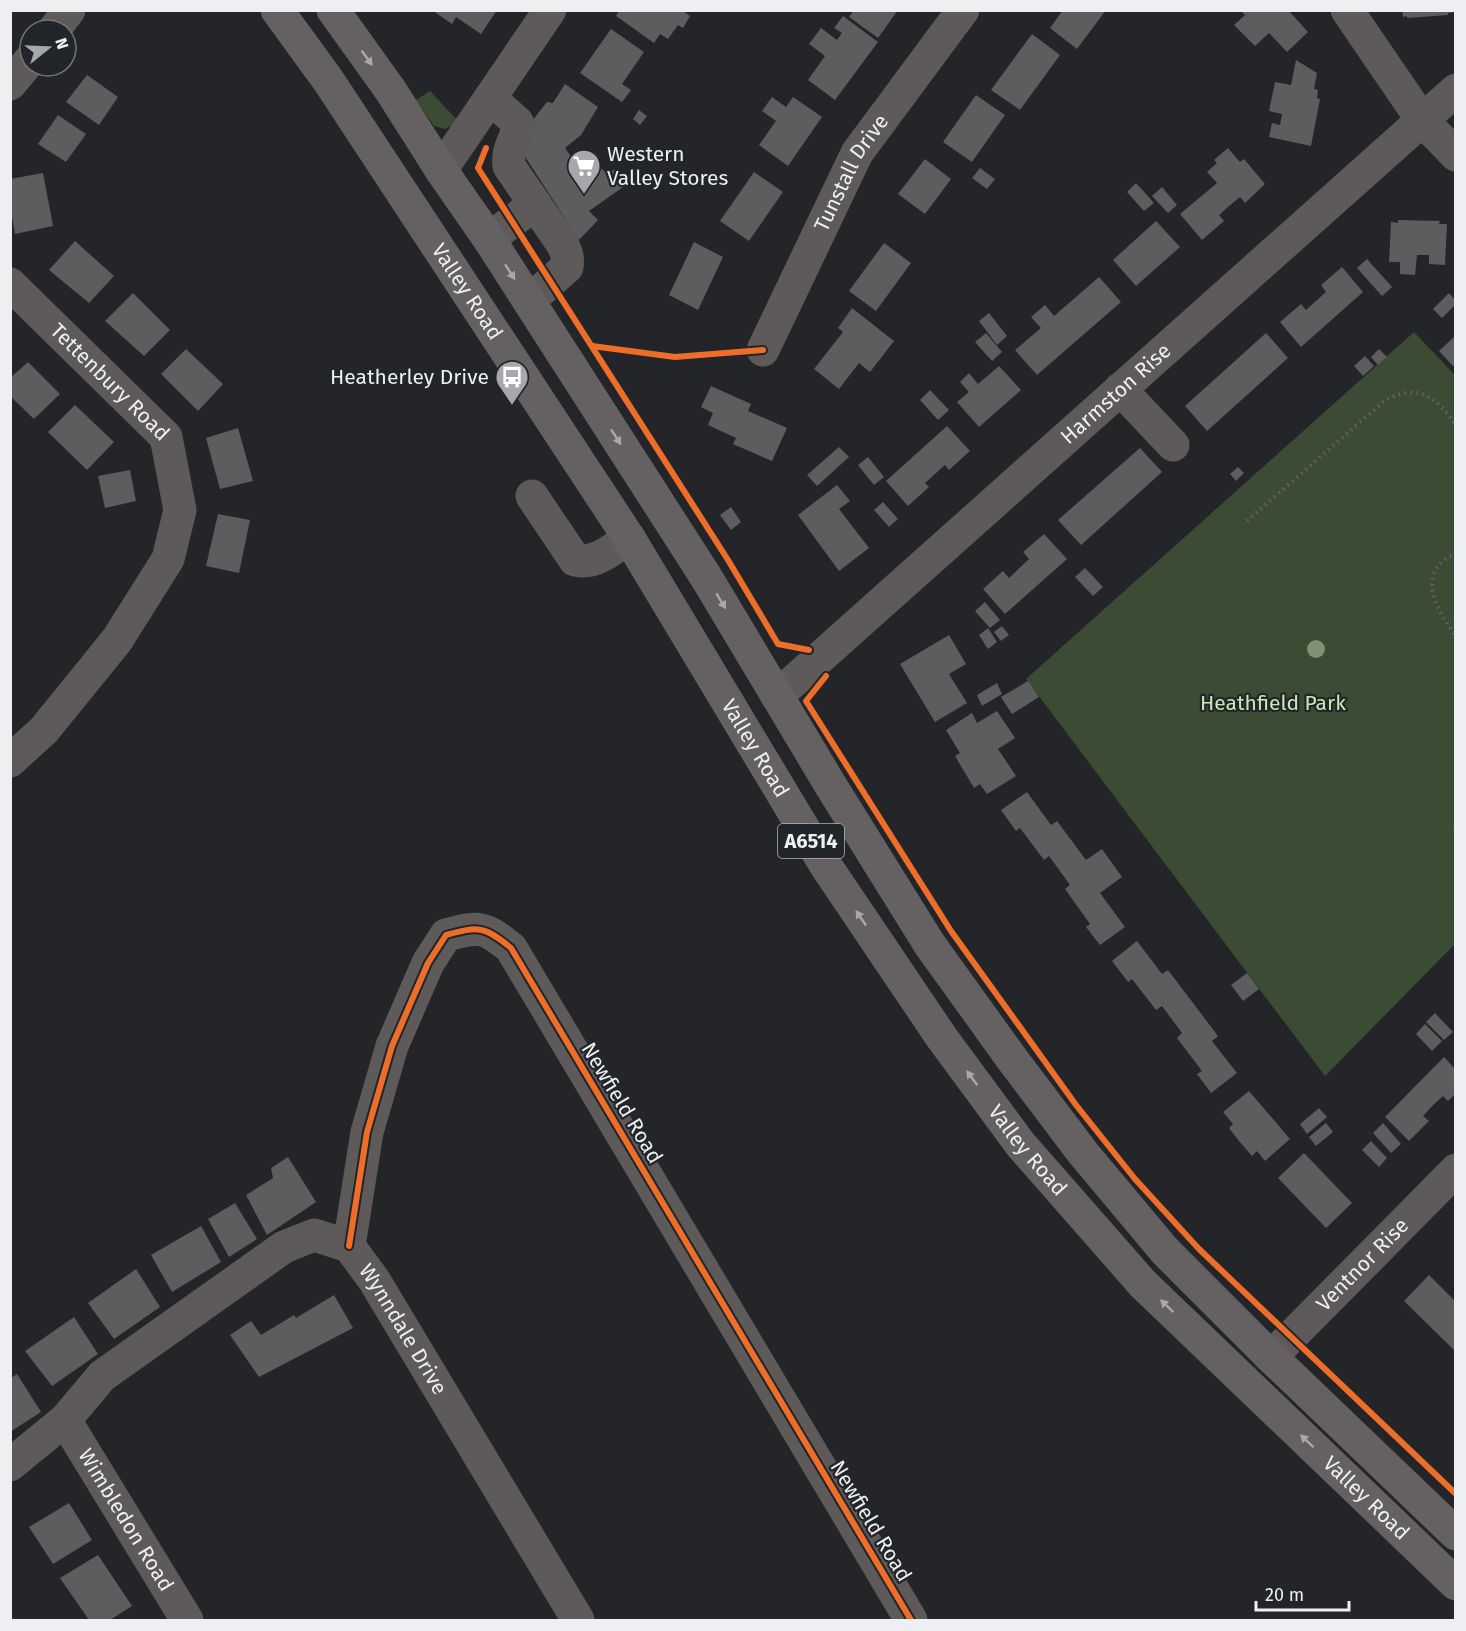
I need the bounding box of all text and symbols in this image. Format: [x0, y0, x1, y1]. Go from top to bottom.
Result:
north arrow [18, 18, 78, 78]
text: N [51, 36, 72, 51]
one-way arrow [361, 50, 372, 66]
street label: Tunstall Drive [808, 109, 894, 236]
place label: Western Valley Stores [607, 141, 728, 191]
supermarket icon: Western Valley Stores [566, 148, 602, 195]
street label: Valley Road [426, 239, 508, 345]
one-way arrow [505, 264, 516, 281]
street label: Tettenbury Road [45, 318, 175, 446]
street label: Harmston Rise [1055, 338, 1176, 450]
bus stop icon: Heatherley Drive [494, 359, 530, 406]
place label: Heatherley Drive [330, 364, 489, 390]
one-way arrow [610, 428, 621, 445]
one-way arrow [715, 593, 726, 609]
park label: Heathfield Park [1200, 690, 1346, 716]
street label: Valley Road [716, 694, 795, 802]
road number: A6514 [778, 824, 844, 858]
one-way arrow [855, 911, 867, 927]
street label: Newfield Road [576, 1038, 668, 1168]
one-way arrow [966, 1071, 978, 1087]
street label: Valley Road [983, 1100, 1073, 1201]
street label: Ventnor Rise [1311, 1213, 1414, 1317]
street label: Wynndale Drive [353, 1259, 453, 1399]
one-way arrow [1160, 1300, 1174, 1314]
one-way arrow [1300, 1434, 1315, 1448]
street label: Wimbledon Road [73, 1444, 179, 1596]
street label: Valley Road [1318, 1451, 1415, 1545]
street label: Newfield Road [825, 1456, 917, 1586]
scale bar [1256, 1574, 1349, 1612]
text: 20 m [1265, 1584, 1304, 1606]

